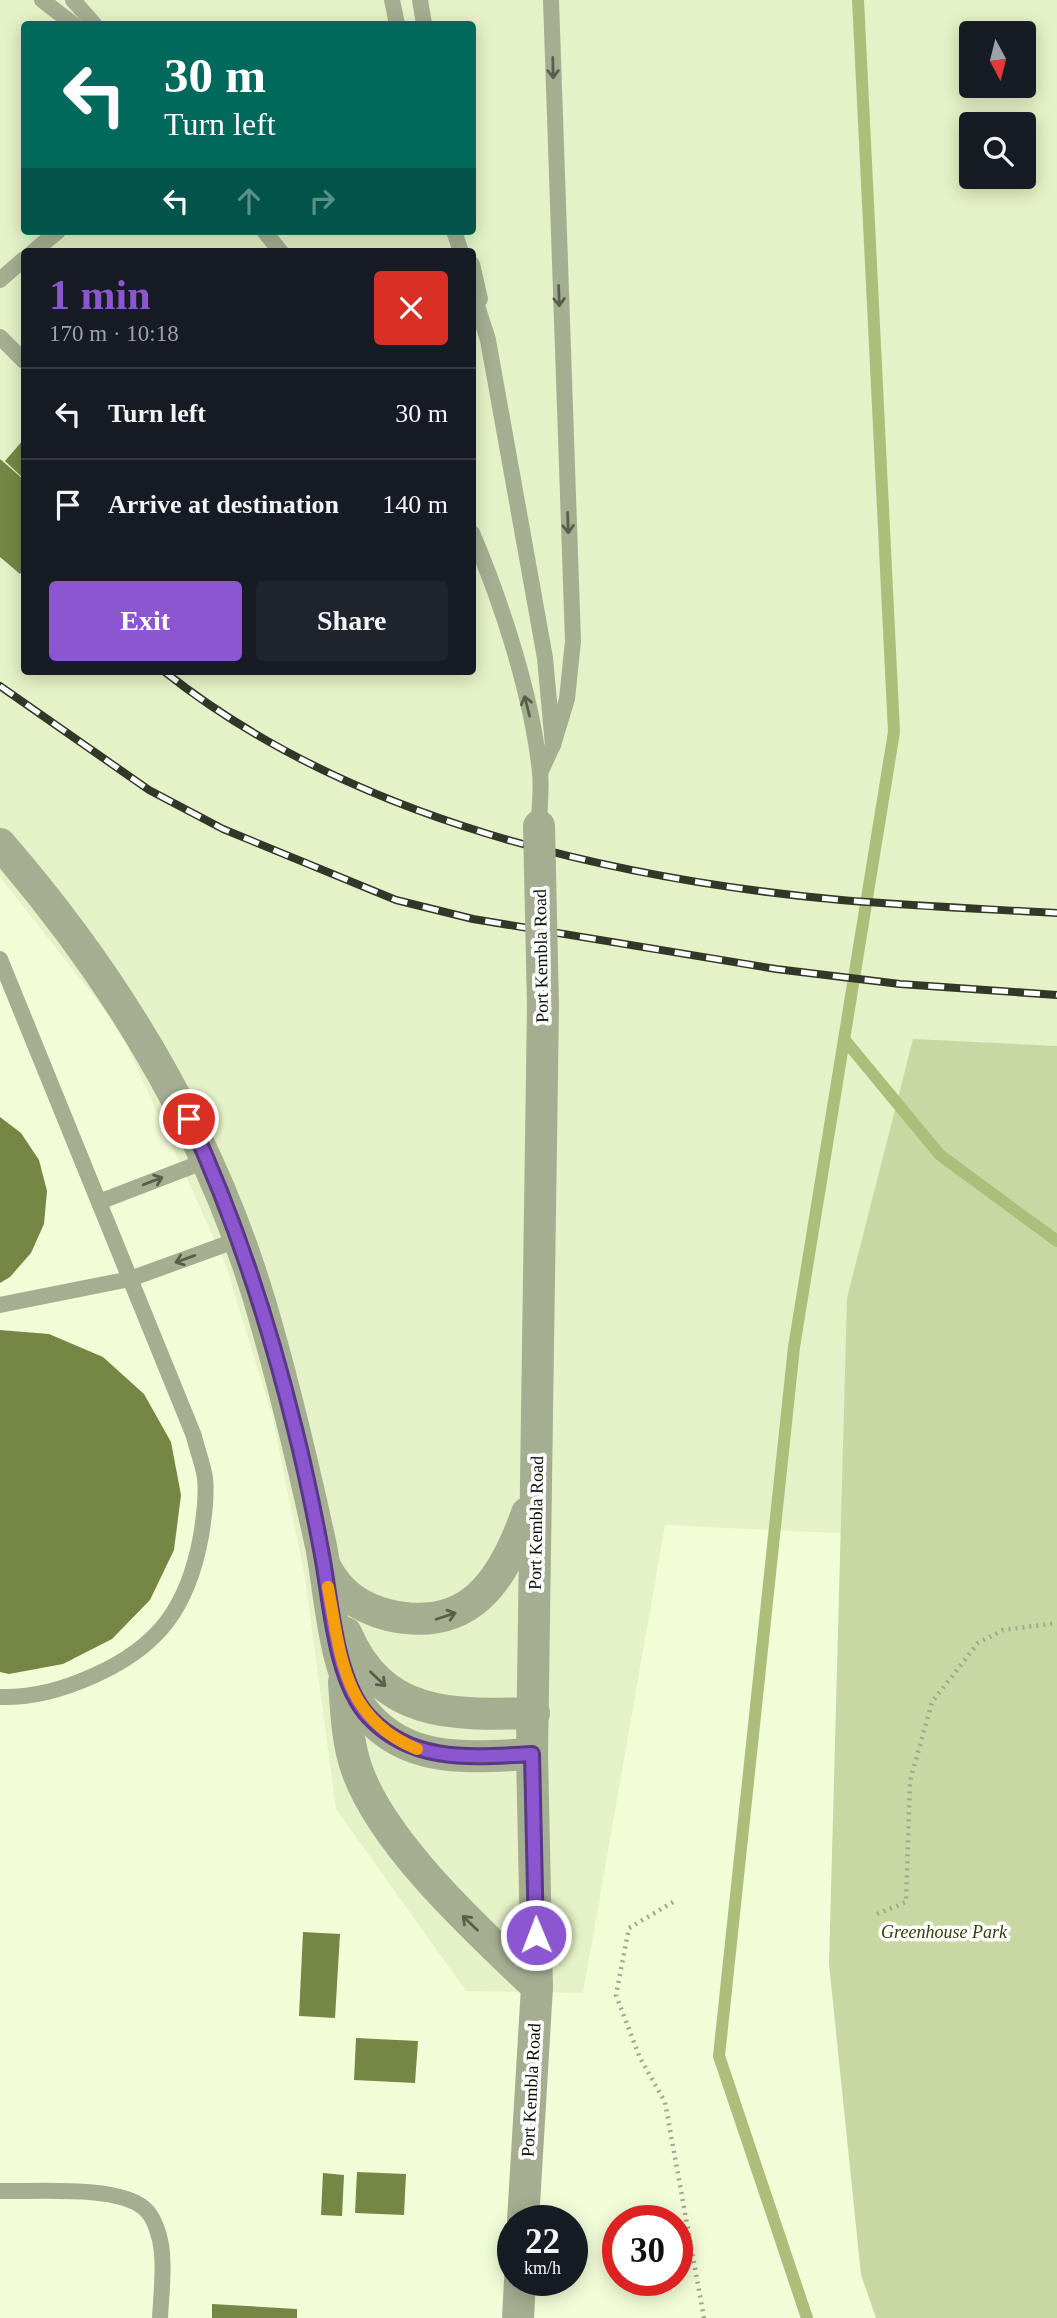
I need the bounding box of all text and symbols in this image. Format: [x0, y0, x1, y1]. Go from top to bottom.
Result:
north arrow [959, 21, 1036, 98]
map controls [959, 21, 1036, 189]
text: 30 m [164, 48, 266, 103]
icon: left [49, 49, 140, 140]
one-way arrow [547, 56, 560, 79]
text: Turn left [164, 106, 276, 142]
button: search [959, 112, 1036, 189]
icon: left [157, 182, 195, 220]
icon: ahead [230, 182, 268, 220]
icon: right [303, 182, 341, 220]
button: close [374, 271, 448, 345]
text: 1 min [49, 272, 151, 318]
one-way arrow [552, 284, 566, 307]
text: 170 m · 10:18 [49, 321, 179, 346]
icon: left [49, 395, 87, 433]
text: Turn left [108, 399, 206, 428]
text: 30 m [395, 399, 448, 428]
icon: arrive [49, 486, 87, 524]
text: Arrive at destination [108, 490, 339, 519]
text: 140 m [382, 490, 448, 519]
one-way arrow [562, 511, 575, 534]
button: Exit [49, 581, 242, 661]
button: Share [256, 581, 448, 661]
one-way arrow [520, 695, 533, 718]
street label: Port Kembla Road [530, 889, 552, 1023]
pin [159, 1089, 219, 1149]
icon: arrive [170, 1100, 208, 1138]
one-way arrow [142, 1174, 164, 1186]
one-way arrow [175, 1254, 197, 1266]
street label: Port Kembla Road [525, 1456, 547, 1590]
one-way arrow [435, 1608, 457, 1621]
one-way arrow [369, 1671, 386, 1688]
position arrow [499, 1898, 573, 1972]
one-way arrow [462, 1915, 479, 1932]
park label: Greenhouse Park [881, 1922, 1008, 1942]
street label: Port Kembla Road [518, 2023, 544, 2157]
speed limit sign: 30 [602, 2205, 693, 2296]
text: 22 [525, 2222, 560, 2261]
text: km/h [524, 2258, 561, 2278]

